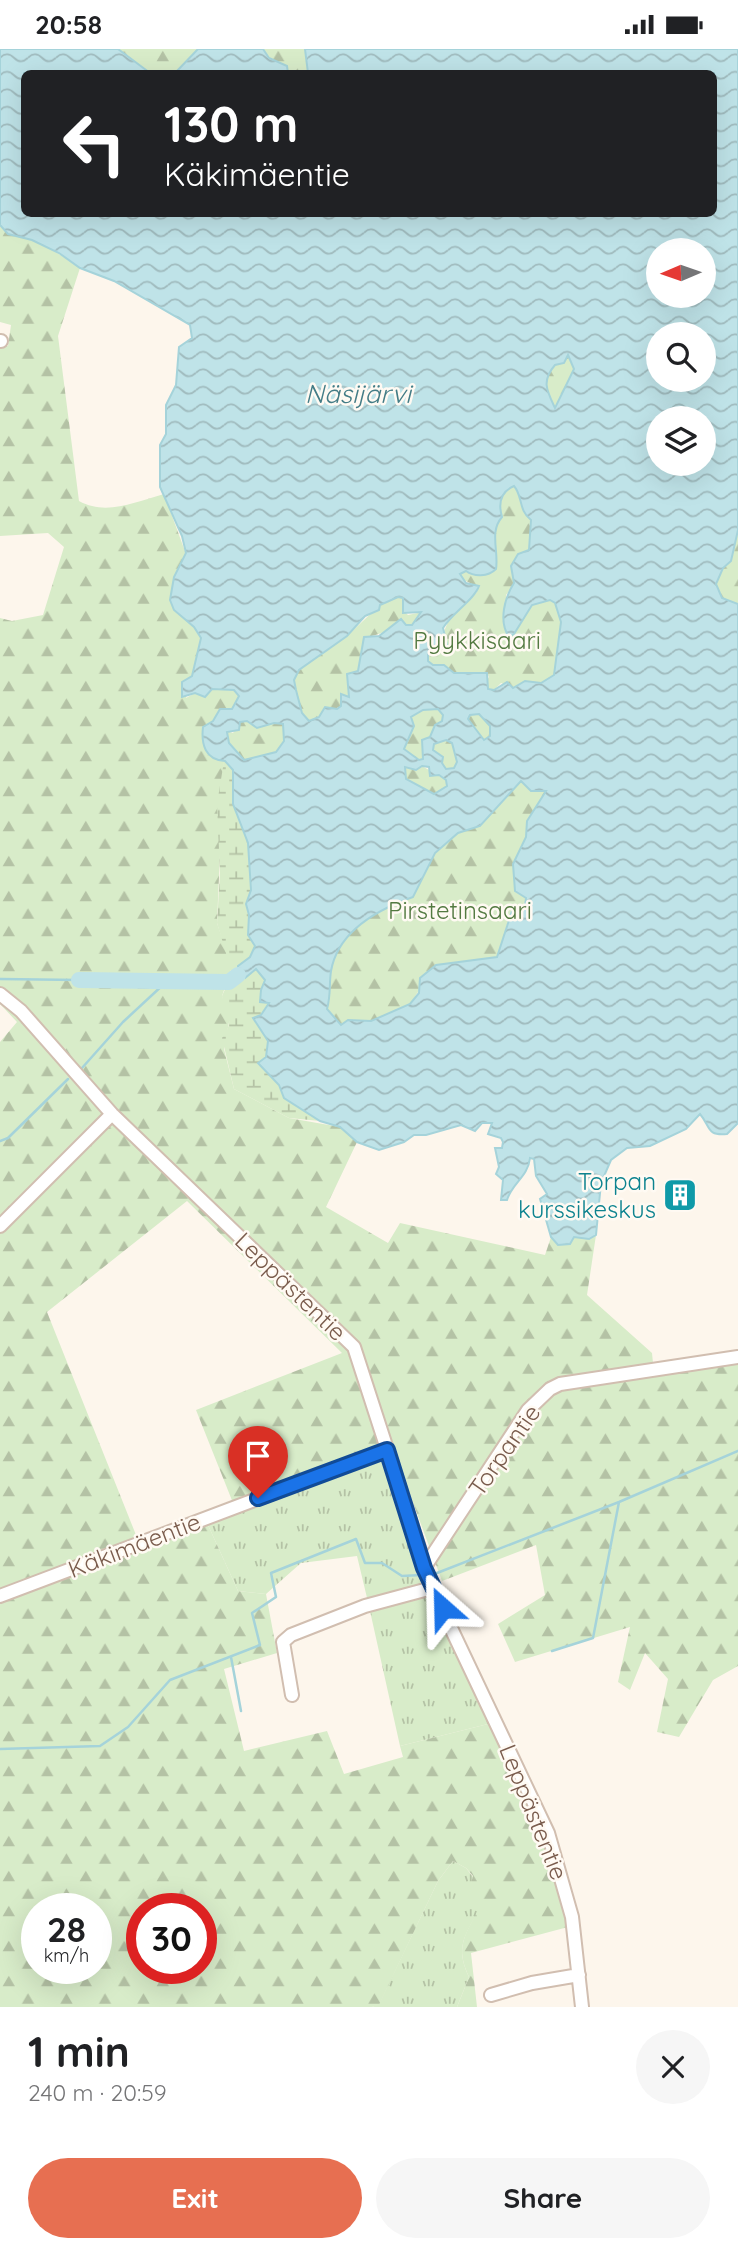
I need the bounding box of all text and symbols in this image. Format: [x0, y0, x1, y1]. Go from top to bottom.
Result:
text: 20:58 [35, 8, 102, 41]
text: 130 m [164, 93, 298, 154]
icon: left [49, 98, 140, 189]
text: Käkimäentie [164, 154, 350, 194]
north arrow [646, 238, 716, 308]
map controls [646, 238, 716, 476]
button: search [646, 322, 716, 392]
water label: Näsijärvi [305, 377, 414, 410]
button: layers [646, 406, 716, 476]
park label: Pyykkisaari [413, 625, 541, 655]
park label: Pirstetinsaari [388, 895, 532, 925]
place label: Torpan kurssikeskus [518, 1166, 656, 1224]
building icon: Torpan kurssikeskus [661, 1176, 699, 1214]
street label: Leppästentie [229, 1225, 353, 1347]
street label: Torpantie [462, 1398, 546, 1502]
pin [228, 1426, 288, 1498]
icon: arrive [239, 1437, 277, 1475]
street label: Käkimäentie [64, 1506, 204, 1584]
position arrow [406, 1571, 480, 1645]
street label: Leppästentie [493, 1740, 575, 1884]
speed limit sign: 30 [126, 1893, 217, 1984]
text: 28 [47, 1907, 86, 1951]
text: km/h [44, 1944, 89, 1967]
text: 1 min [28, 2025, 130, 2078]
button: close [636, 2030, 710, 2104]
text: 240 m · 20:59 [28, 2078, 167, 2107]
button: Exit [28, 2158, 362, 2238]
button: Share [376, 2158, 710, 2238]

